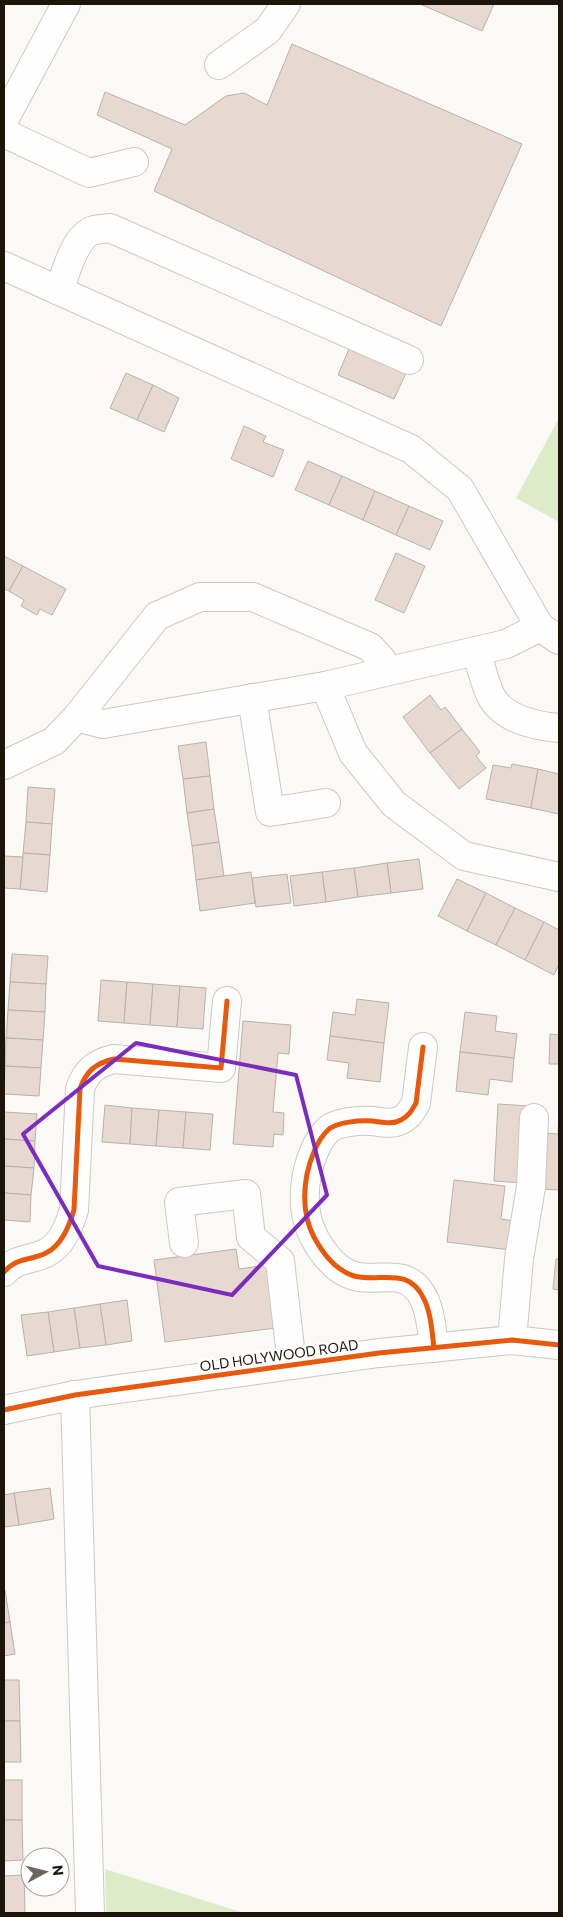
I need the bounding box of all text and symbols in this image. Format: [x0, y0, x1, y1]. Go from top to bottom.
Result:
street label: OLD HOLYWOOD ROAD [199, 1335, 359, 1375]
north arrow [20, 1847, 70, 1897]
text: N [49, 1864, 67, 1877]

